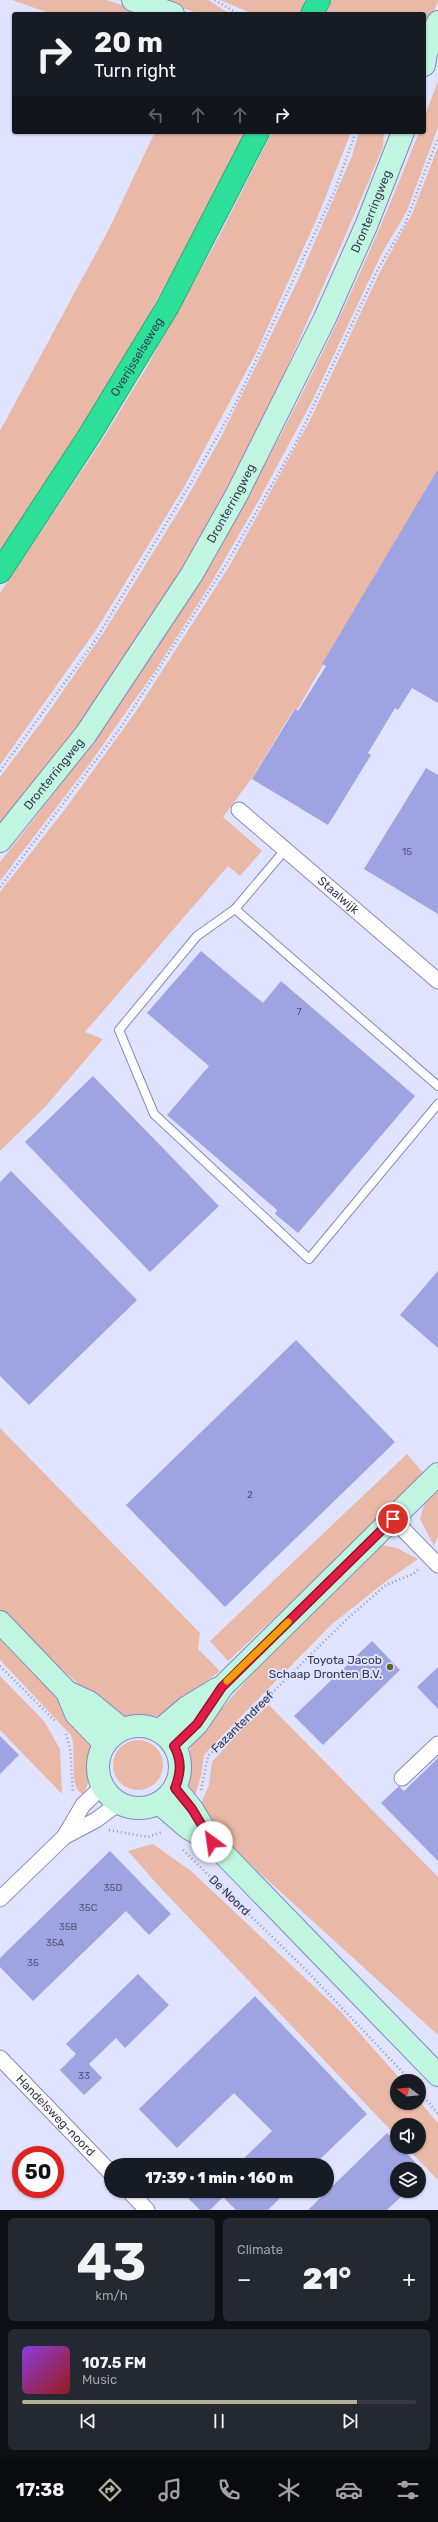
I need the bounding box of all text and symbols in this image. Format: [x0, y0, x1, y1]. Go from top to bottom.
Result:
text: 20 m [94, 26, 163, 59]
icon: right [28, 28, 80, 80]
text: Turn right [94, 60, 176, 82]
icon: left [145, 104, 167, 126]
icon: ahead [187, 104, 209, 126]
icon: ahead [229, 104, 251, 126]
icon: right [271, 104, 293, 126]
street label: Dronterringweg [348, 168, 394, 255]
street label: Overijsselseweg [108, 315, 166, 399]
street label: Dronterringweg [204, 461, 258, 545]
street label: Dronterringweg [21, 735, 87, 813]
house number: 15 [402, 846, 412, 858]
street label: Staalwijk [315, 874, 363, 918]
house number: 7 [296, 1006, 302, 1018]
house number: 2 [247, 1489, 253, 1501]
pin [376, 1502, 410, 1536]
icon: arrive [382, 1508, 404, 1530]
place label: Toyota Jacob Schaap Dronten B.V. [269, 1653, 382, 1681]
marker: Toyota Jacob Schaap Dronten B.V. [385, 1662, 395, 1672]
street label: Fazantendreef [208, 1688, 277, 1756]
position arrow [191, 1821, 233, 1863]
street label: De Noord [206, 1872, 253, 1918]
house number: 35D [104, 1882, 123, 1894]
house number: 35C [79, 1902, 98, 1914]
house number: 35B [59, 1921, 78, 1933]
house number: 35A [46, 1937, 65, 1949]
house number: 35 [27, 1957, 39, 1969]
house number: 33 [78, 2070, 90, 2082]
street label: Handelsweg-noord [13, 2072, 98, 2159]
north arrow [390, 2074, 426, 2110]
map controls [390, 2074, 426, 2198]
button: sound [390, 2118, 426, 2154]
speed limit sign: 50 [12, 2146, 64, 2198]
button: layers [390, 2162, 426, 2198]
text: 17:39 · 1 min · 160 m [145, 2169, 293, 2187]
text: 43 [77, 2231, 146, 2293]
text: Climate [237, 2242, 283, 2257]
text: 21° [302, 2261, 351, 2297]
text: − [237, 2266, 251, 2293]
text: + [402, 2266, 416, 2293]
text: km/h [95, 2288, 128, 2303]
text: 107.5 FM [82, 2354, 146, 2372]
text: Music [82, 2372, 117, 2387]
icon: previous [77, 2410, 99, 2432]
icon: pause [208, 2410, 230, 2432]
icon: next [339, 2410, 361, 2432]
icon: directions [96, 2476, 124, 2504]
icon: music [156, 2476, 184, 2504]
icon: phone [215, 2476, 243, 2504]
icon: climate [275, 2476, 303, 2504]
icon: car [335, 2476, 363, 2504]
icon: filters [394, 2476, 422, 2504]
text: 17:38 [16, 2479, 64, 2501]

